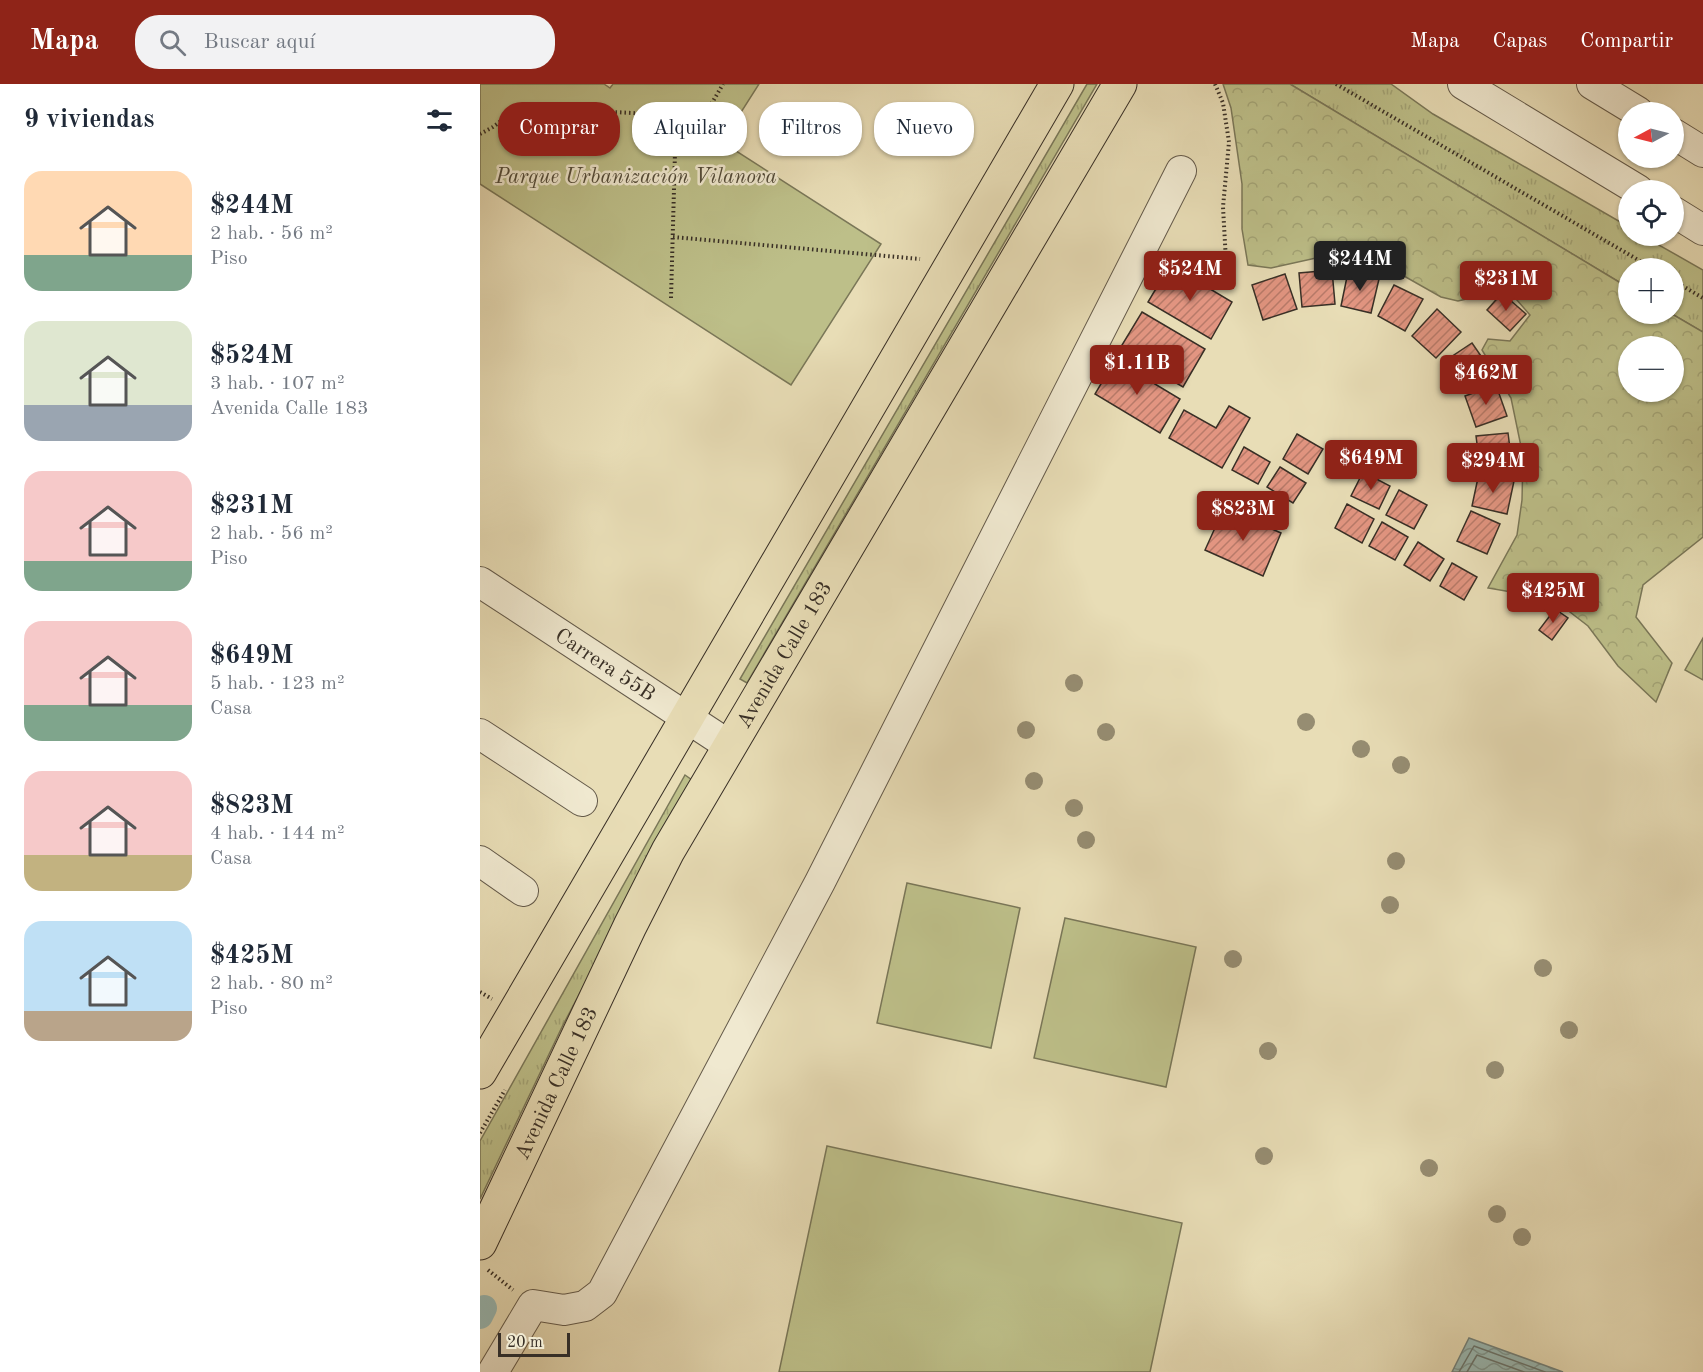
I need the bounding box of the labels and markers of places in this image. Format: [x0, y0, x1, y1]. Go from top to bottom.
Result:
pin: $244M [1318, 241, 1402, 292]
pin: $524M [1148, 251, 1232, 302]
pin: $231M [1464, 261, 1548, 312]
pin: $1.11B [1088, 345, 1186, 396]
pin: $462M [1444, 355, 1528, 406]
pin: $649M [1329, 440, 1413, 491]
pin: $294M [1451, 443, 1535, 494]
pin: $823M [1201, 491, 1285, 542]
pin: $425M [1511, 573, 1595, 624]

